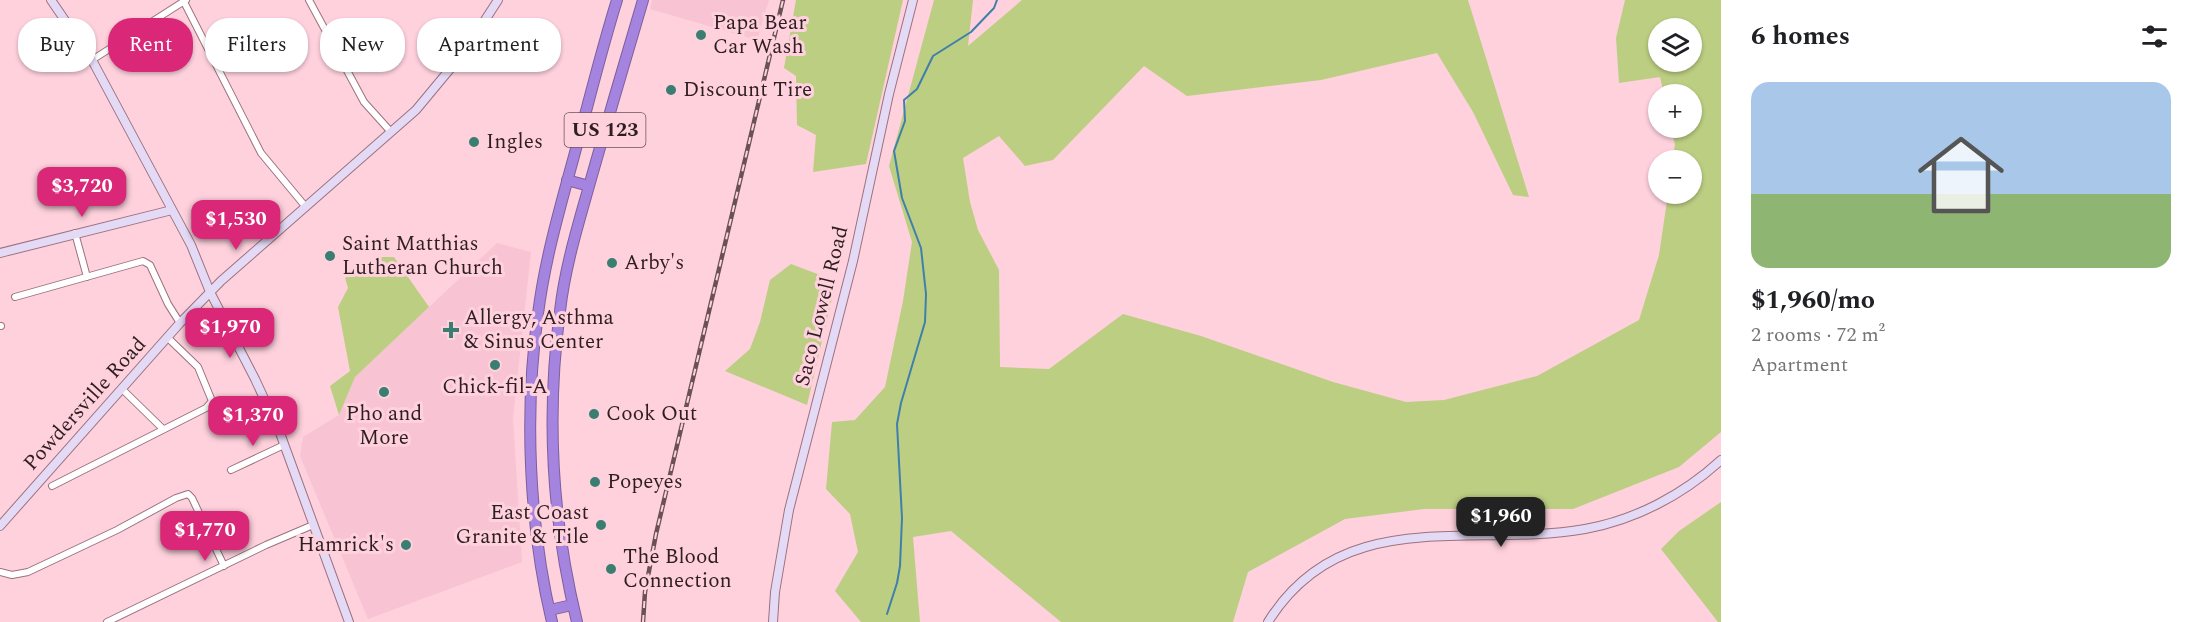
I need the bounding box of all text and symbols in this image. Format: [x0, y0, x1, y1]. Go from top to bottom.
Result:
place label: Papa Bear Car Wash [713, 7, 807, 63]
text: 6 homes [1751, 16, 1850, 56]
chip: Buy [18, 18, 96, 72]
chip: Rent [108, 18, 193, 72]
chip: Filters [205, 18, 308, 72]
chip: New [320, 18, 405, 72]
chip: Apartment [417, 18, 561, 72]
map controls [1648, 18, 1702, 204]
button: layers [1648, 18, 1702, 72]
icon: filters [2138, 20, 2171, 53]
marker: Papa Bear Car Wash [694, 28, 708, 42]
place label: Discount Tire [683, 74, 812, 106]
marker: Discount Tire [664, 83, 678, 97]
button: + [1648, 84, 1702, 138]
road number: US 123 [564, 113, 646, 147]
icon: home [1907, 121, 2015, 229]
place label: Ingles [486, 126, 543, 158]
marker: Ingles [467, 135, 481, 149]
button: − [1648, 150, 1702, 204]
pin: $3,720 [33, 167, 131, 218]
text: $3,720 [51, 171, 113, 201]
pin: $1,530 [187, 200, 285, 251]
text: $1,530 [205, 204, 267, 234]
street label: Saco Lowell Road [787, 223, 857, 389]
place label: Saint Matthias Lutheran Church [342, 228, 503, 284]
place label: Arby's [624, 247, 684, 279]
marker: Saint Matthias Lutheran Church [323, 249, 337, 263]
marker: Arby's [605, 256, 619, 270]
text: $1,960/mo [1751, 280, 1875, 320]
place label: Allergy, Asthma & Sinus Center [464, 302, 615, 358]
pin: $1,970 [181, 308, 279, 359]
text: $1,970 [199, 312, 261, 342]
text: 2 rooms · 72 m² [1751, 320, 1885, 350]
marker: Allergy, Asthma & Sinus Center [442, 321, 460, 339]
street label: Powdersville Road [16, 330, 154, 478]
text: Apartment [1751, 350, 1848, 380]
marker: Chick-fil-A [488, 358, 502, 372]
place label: Chick-fil-A [442, 371, 548, 403]
marker: Pho and More [377, 385, 391, 399]
pin: $1,370 [204, 396, 302, 447]
place label: Pho and More [346, 398, 422, 454]
place label: Cook Out [606, 398, 697, 430]
text: $1,370 [222, 400, 284, 430]
marker: Cook Out [587, 407, 601, 421]
place label: Popeyes [607, 466, 683, 498]
marker: Popeyes [588, 475, 602, 489]
place label: East Coast Granite & Tile [456, 497, 589, 553]
pin: $1,960 [1452, 497, 1550, 548]
text: $1,960 [1470, 501, 1532, 531]
pin: $1,770 [156, 511, 254, 562]
text: $1,770 [174, 515, 236, 545]
marker: East Coast Granite & Tile [594, 518, 608, 532]
place label: Hamrick's [298, 529, 394, 561]
marker: Hamrick's [399, 538, 413, 552]
place label: The Blood Connection [623, 541, 732, 597]
marker: The Blood Connection [604, 562, 618, 576]

